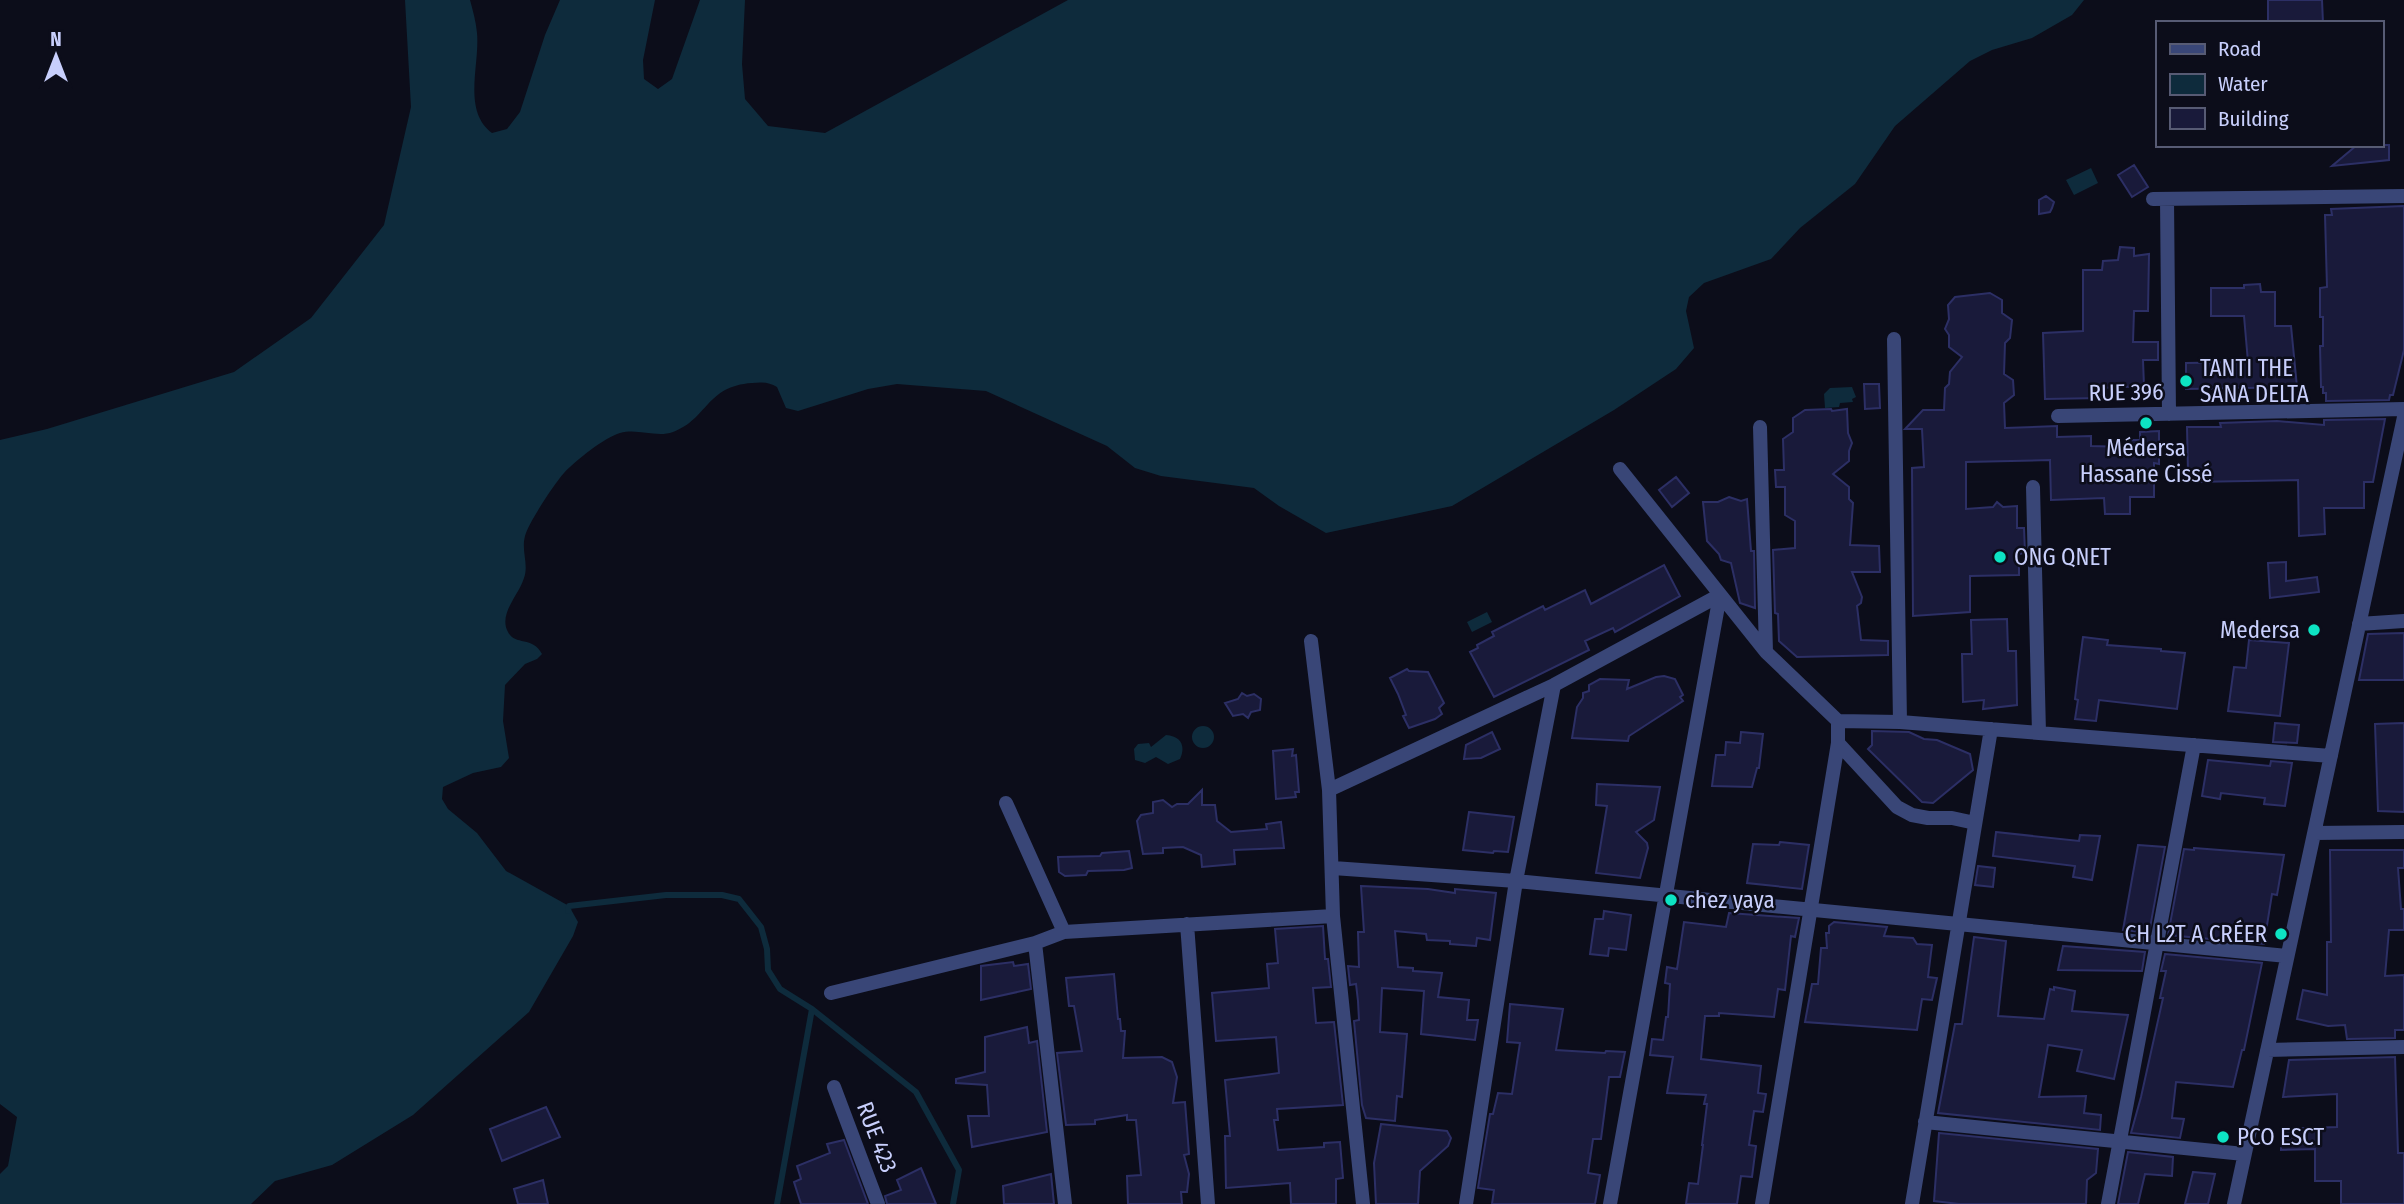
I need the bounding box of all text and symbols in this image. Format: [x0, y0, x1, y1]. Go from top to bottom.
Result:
north arrow [21, 21, 91, 91]
legend [2156, 21, 2383, 147]
text: N [50, 28, 62, 51]
text: Road [2218, 36, 2262, 62]
text: Water [2218, 71, 2268, 97]
text: Building [2218, 106, 2289, 132]
place label: TANTI THE SANA DELTA [2200, 354, 2309, 408]
marker: TANTI THE SANA DELTA [2178, 373, 2194, 389]
street label: RUE 396 [2088, 377, 2164, 407]
marker: Médersa Hassane Cissé [2138, 415, 2154, 431]
place label: Médersa Hassane Cissé [2080, 434, 2212, 488]
place label: ONG QNET [2014, 543, 2111, 571]
marker: ONG QNET [1992, 549, 2008, 565]
place label: Medersa [2220, 616, 2300, 644]
marker: Medersa [2306, 622, 2322, 638]
place label: chez yaya [1685, 886, 1775, 914]
marker: chez yaya [1663, 892, 1679, 908]
place label: CH L2T A CRÉER [2124, 919, 2267, 948]
marker: CH L2T A CRÉER [2273, 926, 2289, 942]
street label: RUE 423 [851, 1098, 903, 1176]
place label: PCO ESCT [2237, 1123, 2325, 1151]
marker: PCO ESCT [2215, 1129, 2231, 1145]

